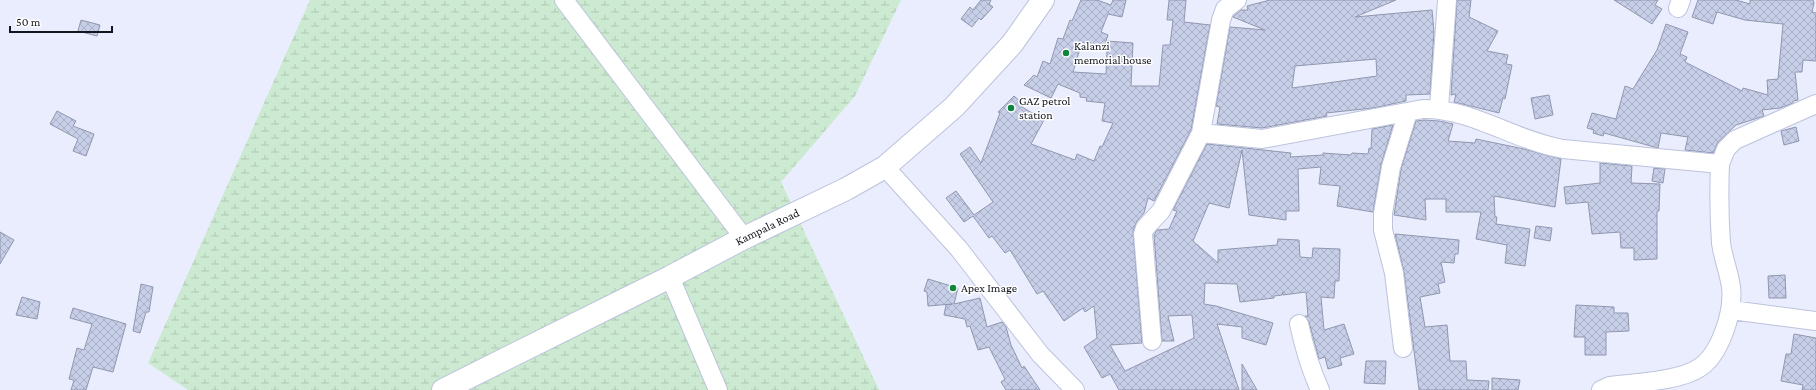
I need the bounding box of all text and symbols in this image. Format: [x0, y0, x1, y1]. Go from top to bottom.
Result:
scale bar [10, 8, 112, 34]
text: 50 m [16, 15, 41, 29]
place label: Kalanzi memorial house [1074, 39, 1152, 67]
marker: Kalanzi memorial house [1061, 48, 1071, 58]
place label: GAZ petrol station [1019, 94, 1071, 122]
marker: GAZ petrol station [1006, 103, 1016, 113]
street label: Kampala Road [733, 205, 802, 248]
place label: Apex Image [961, 281, 1017, 295]
marker: Apex Image [948, 283, 958, 293]

